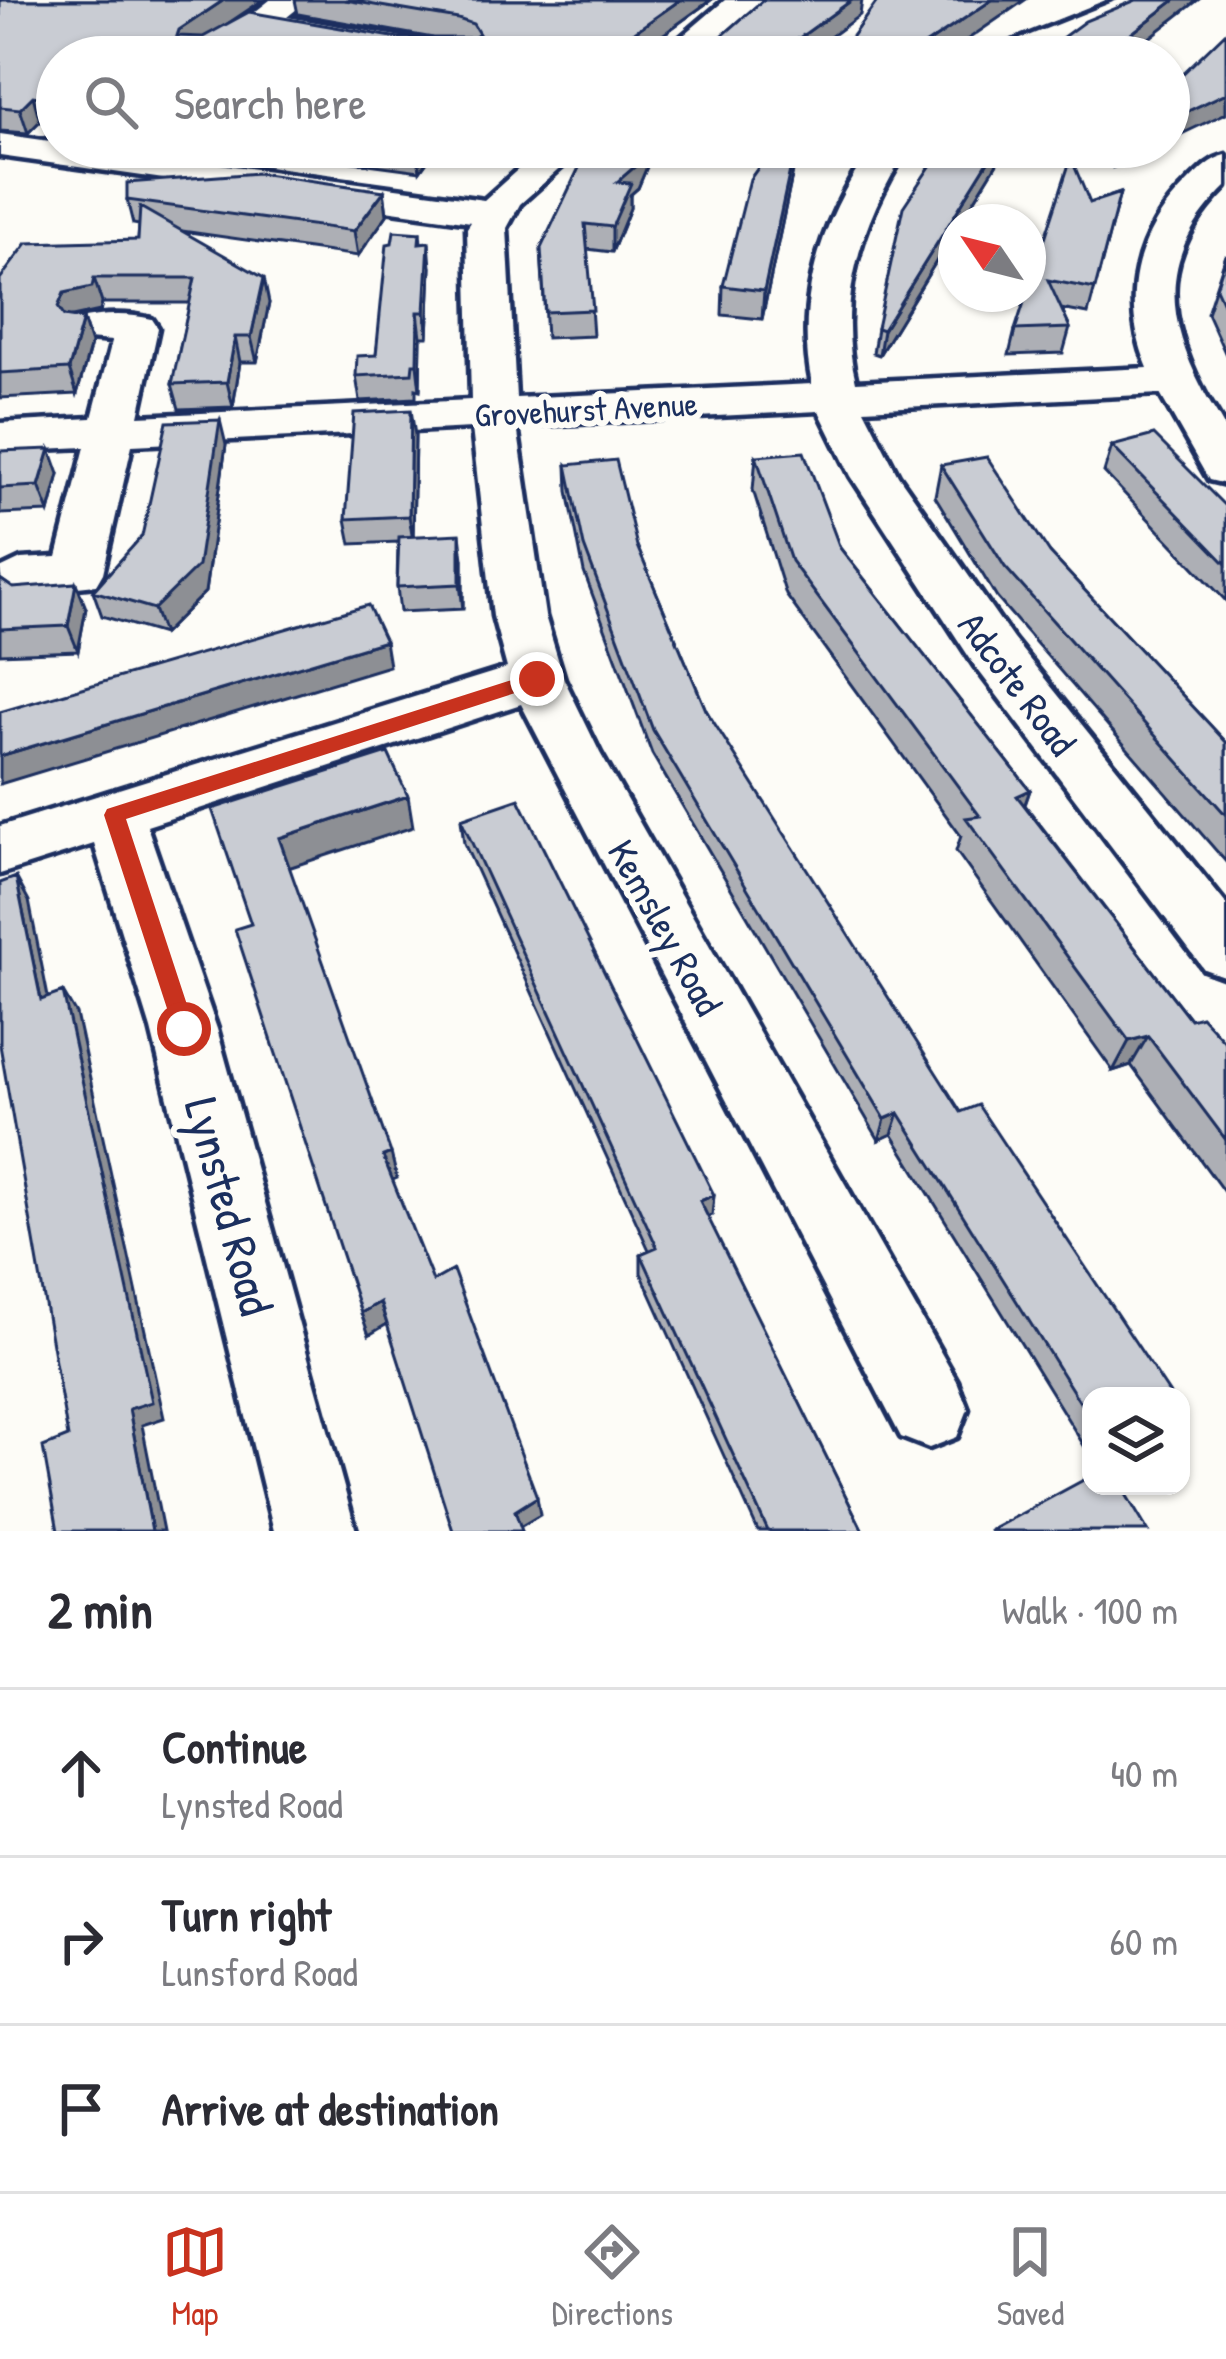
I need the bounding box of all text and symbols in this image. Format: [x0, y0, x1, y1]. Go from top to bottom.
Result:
search box [36, 36, 1190, 168]
icon: search [78, 69, 144, 135]
text: Search here [174, 72, 366, 133]
north arrow [938, 204, 1046, 312]
street label: Grovehurst Avenue [473, 381, 699, 437]
street label: Adcote Road [947, 600, 1089, 766]
route end [510, 652, 564, 706]
street label: Kemsley Road [596, 830, 736, 1024]
route start [157, 1002, 211, 1056]
street label: Lynsted Road [170, 1090, 290, 1322]
map controls [1082, 1387, 1190, 1495]
button: layers [1082, 1387, 1190, 1495]
text: 2 min [48, 1575, 153, 1644]
text: Walk · 100 m [1002, 1583, 1178, 1636]
text: Continue [162, 1716, 307, 1777]
icon: ahead [48, 1740, 114, 1806]
text: 40 m [1110, 1746, 1178, 1799]
text: Lynsted Road [162, 1777, 343, 1830]
text: Turn right [162, 1884, 331, 1945]
icon: right [48, 1908, 114, 1974]
text: 60 m [1109, 1914, 1178, 1967]
text: Lunsford Road [162, 1945, 358, 1998]
icon: arrive [48, 2076, 114, 2142]
text: Arrive at destination [162, 2078, 499, 2139]
tab: Map [162, 2219, 228, 2335]
tab: Directions [552, 2219, 673, 2335]
tab: Saved [997, 2219, 1064, 2335]

